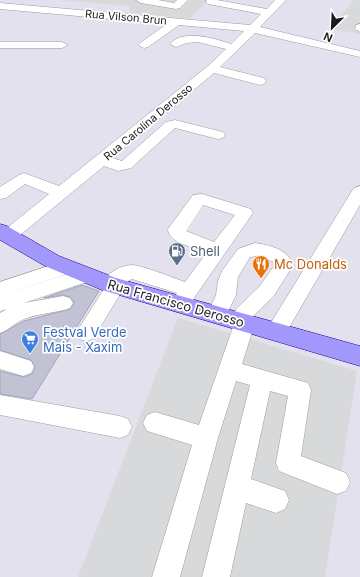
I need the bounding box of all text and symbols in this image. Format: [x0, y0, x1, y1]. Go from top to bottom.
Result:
street label: Rua Vilson Brun [84, 6, 168, 28]
north arrow [312, 8, 352, 48]
text: N [321, 29, 335, 45]
street label: Rua Carolina Derosso [101, 80, 196, 163]
fuel station icon: Shell [167, 241, 187, 266]
place label: Shell [190, 243, 220, 259]
restaurant icon: Mc Donalds [251, 254, 271, 279]
place label: Mc Donalds [274, 256, 347, 272]
street label: Rua Francisco Derosso [106, 276, 246, 330]
place label: Festval Verde Mais - Xaxim [43, 324, 127, 355]
supermarket icon: Festval Verde Mais - Xaxim [20, 329, 40, 354]

